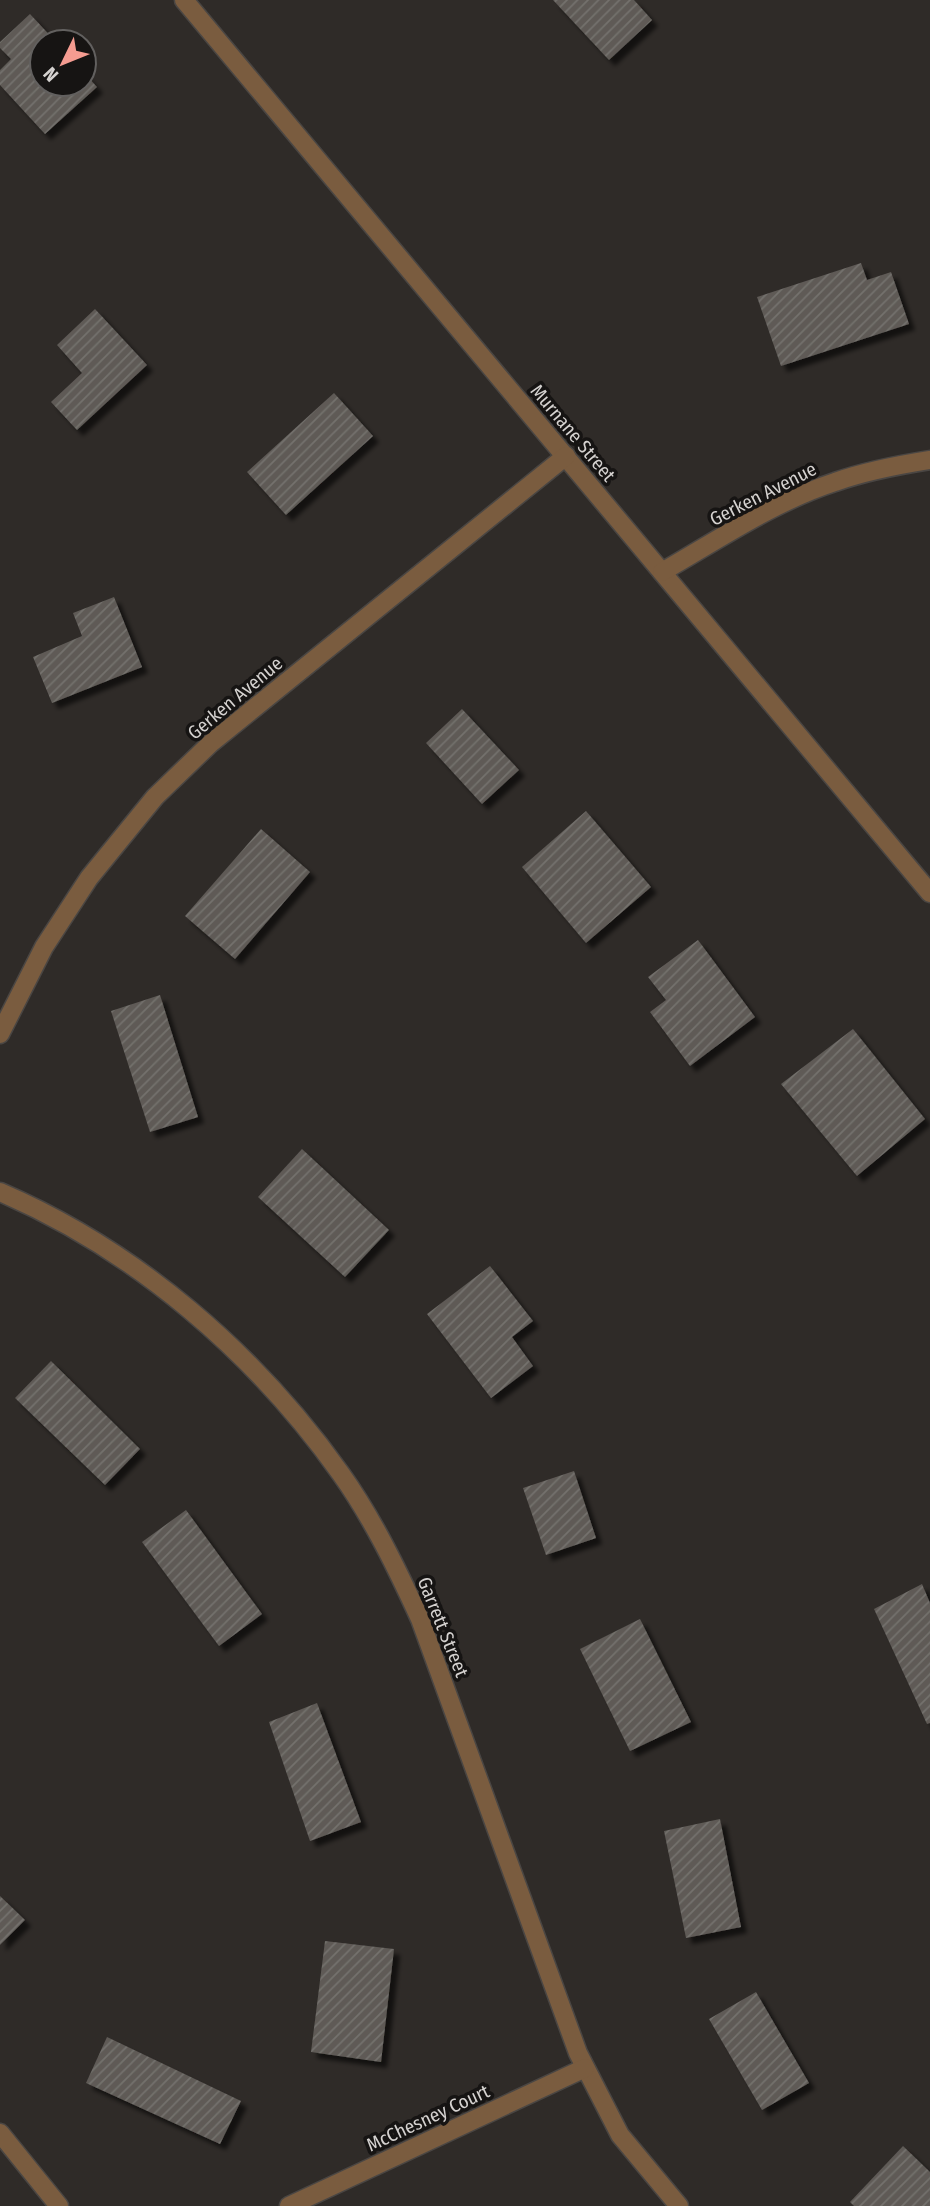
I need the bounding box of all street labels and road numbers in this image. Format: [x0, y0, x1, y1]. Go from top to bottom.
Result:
street label: Murnane Street [526, 380, 621, 487]
street label: Gerken Avenue [706, 457, 820, 531]
street label: Gerken Avenue [183, 652, 287, 744]
street label: Garrett Street [412, 1574, 474, 1681]
street label: McChesney Court [363, 2079, 494, 2157]

